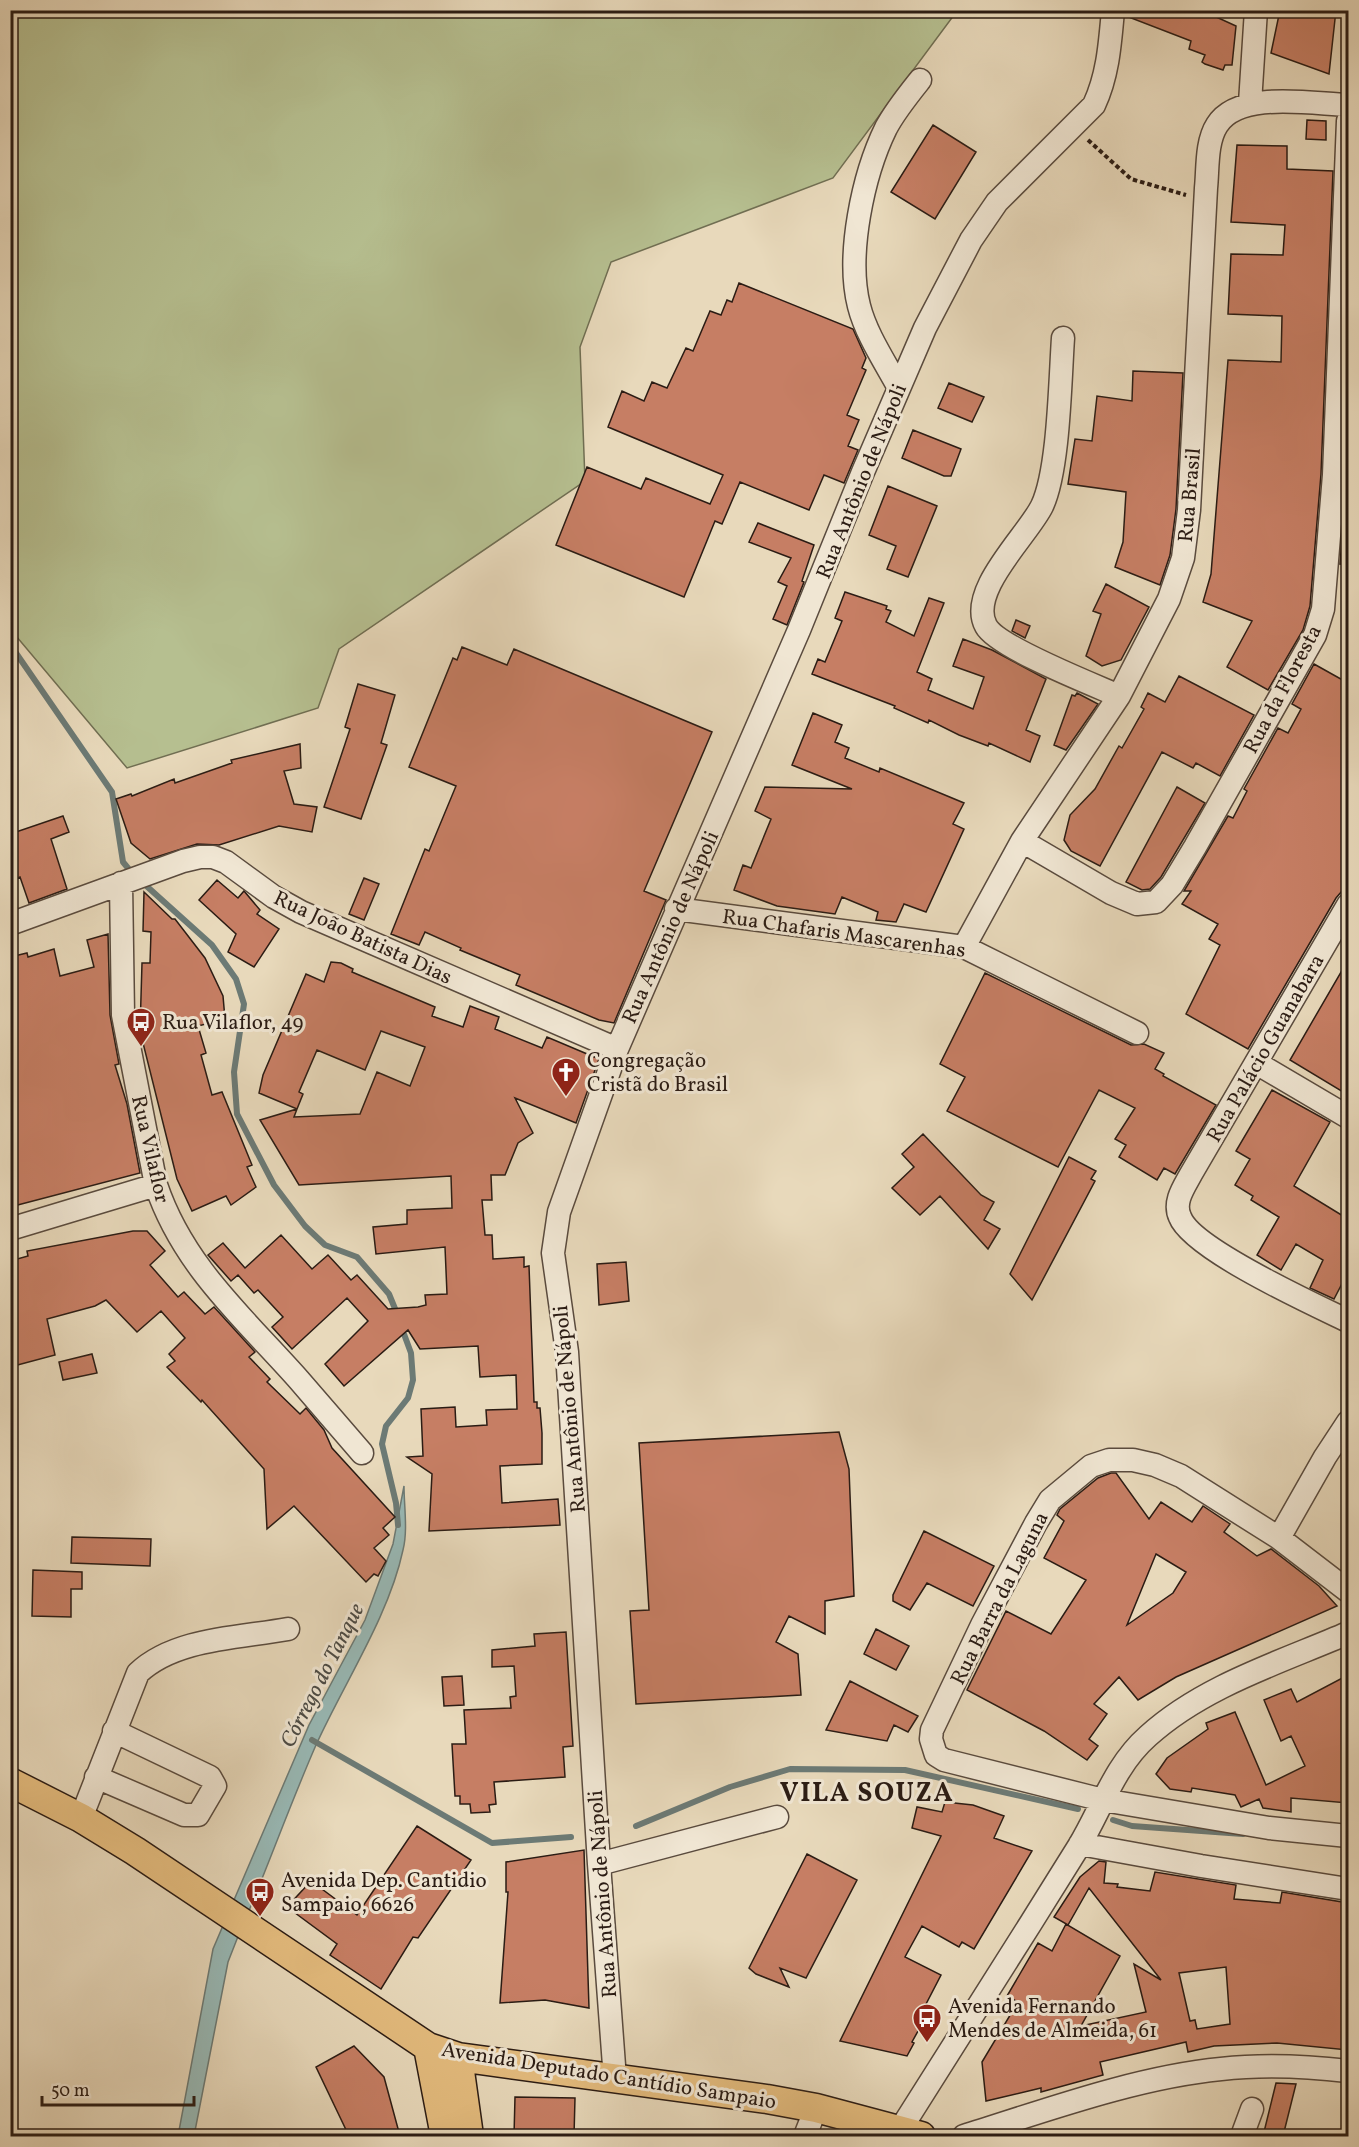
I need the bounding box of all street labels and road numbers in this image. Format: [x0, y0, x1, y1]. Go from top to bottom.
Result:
street label: Rua Antônio de Nápoli [810, 380, 915, 584]
street label: Rua Brasil [1172, 447, 1209, 544]
street label: Rua da Floresta [1237, 620, 1329, 759]
street label: Rua Antônio de Nápoli [616, 827, 727, 1029]
street label: Rua João Batista Dias [268, 884, 456, 992]
street label: Rua Chafaris Mascarenhas [720, 903, 967, 966]
street label: Rua Palácio Guanabara [1200, 949, 1332, 1148]
street label: Rua Vilaflor [123, 1093, 176, 1206]
street label: Rua Antônio de Nápoli [547, 1304, 594, 1514]
street label: Rua Barra da Laguna [944, 1507, 1057, 1690]
street label: Rua Antônio de Nápoli [582, 1789, 625, 1999]
street label: Avenida Deputado Cantídio Sampaio [439, 2036, 778, 2117]

